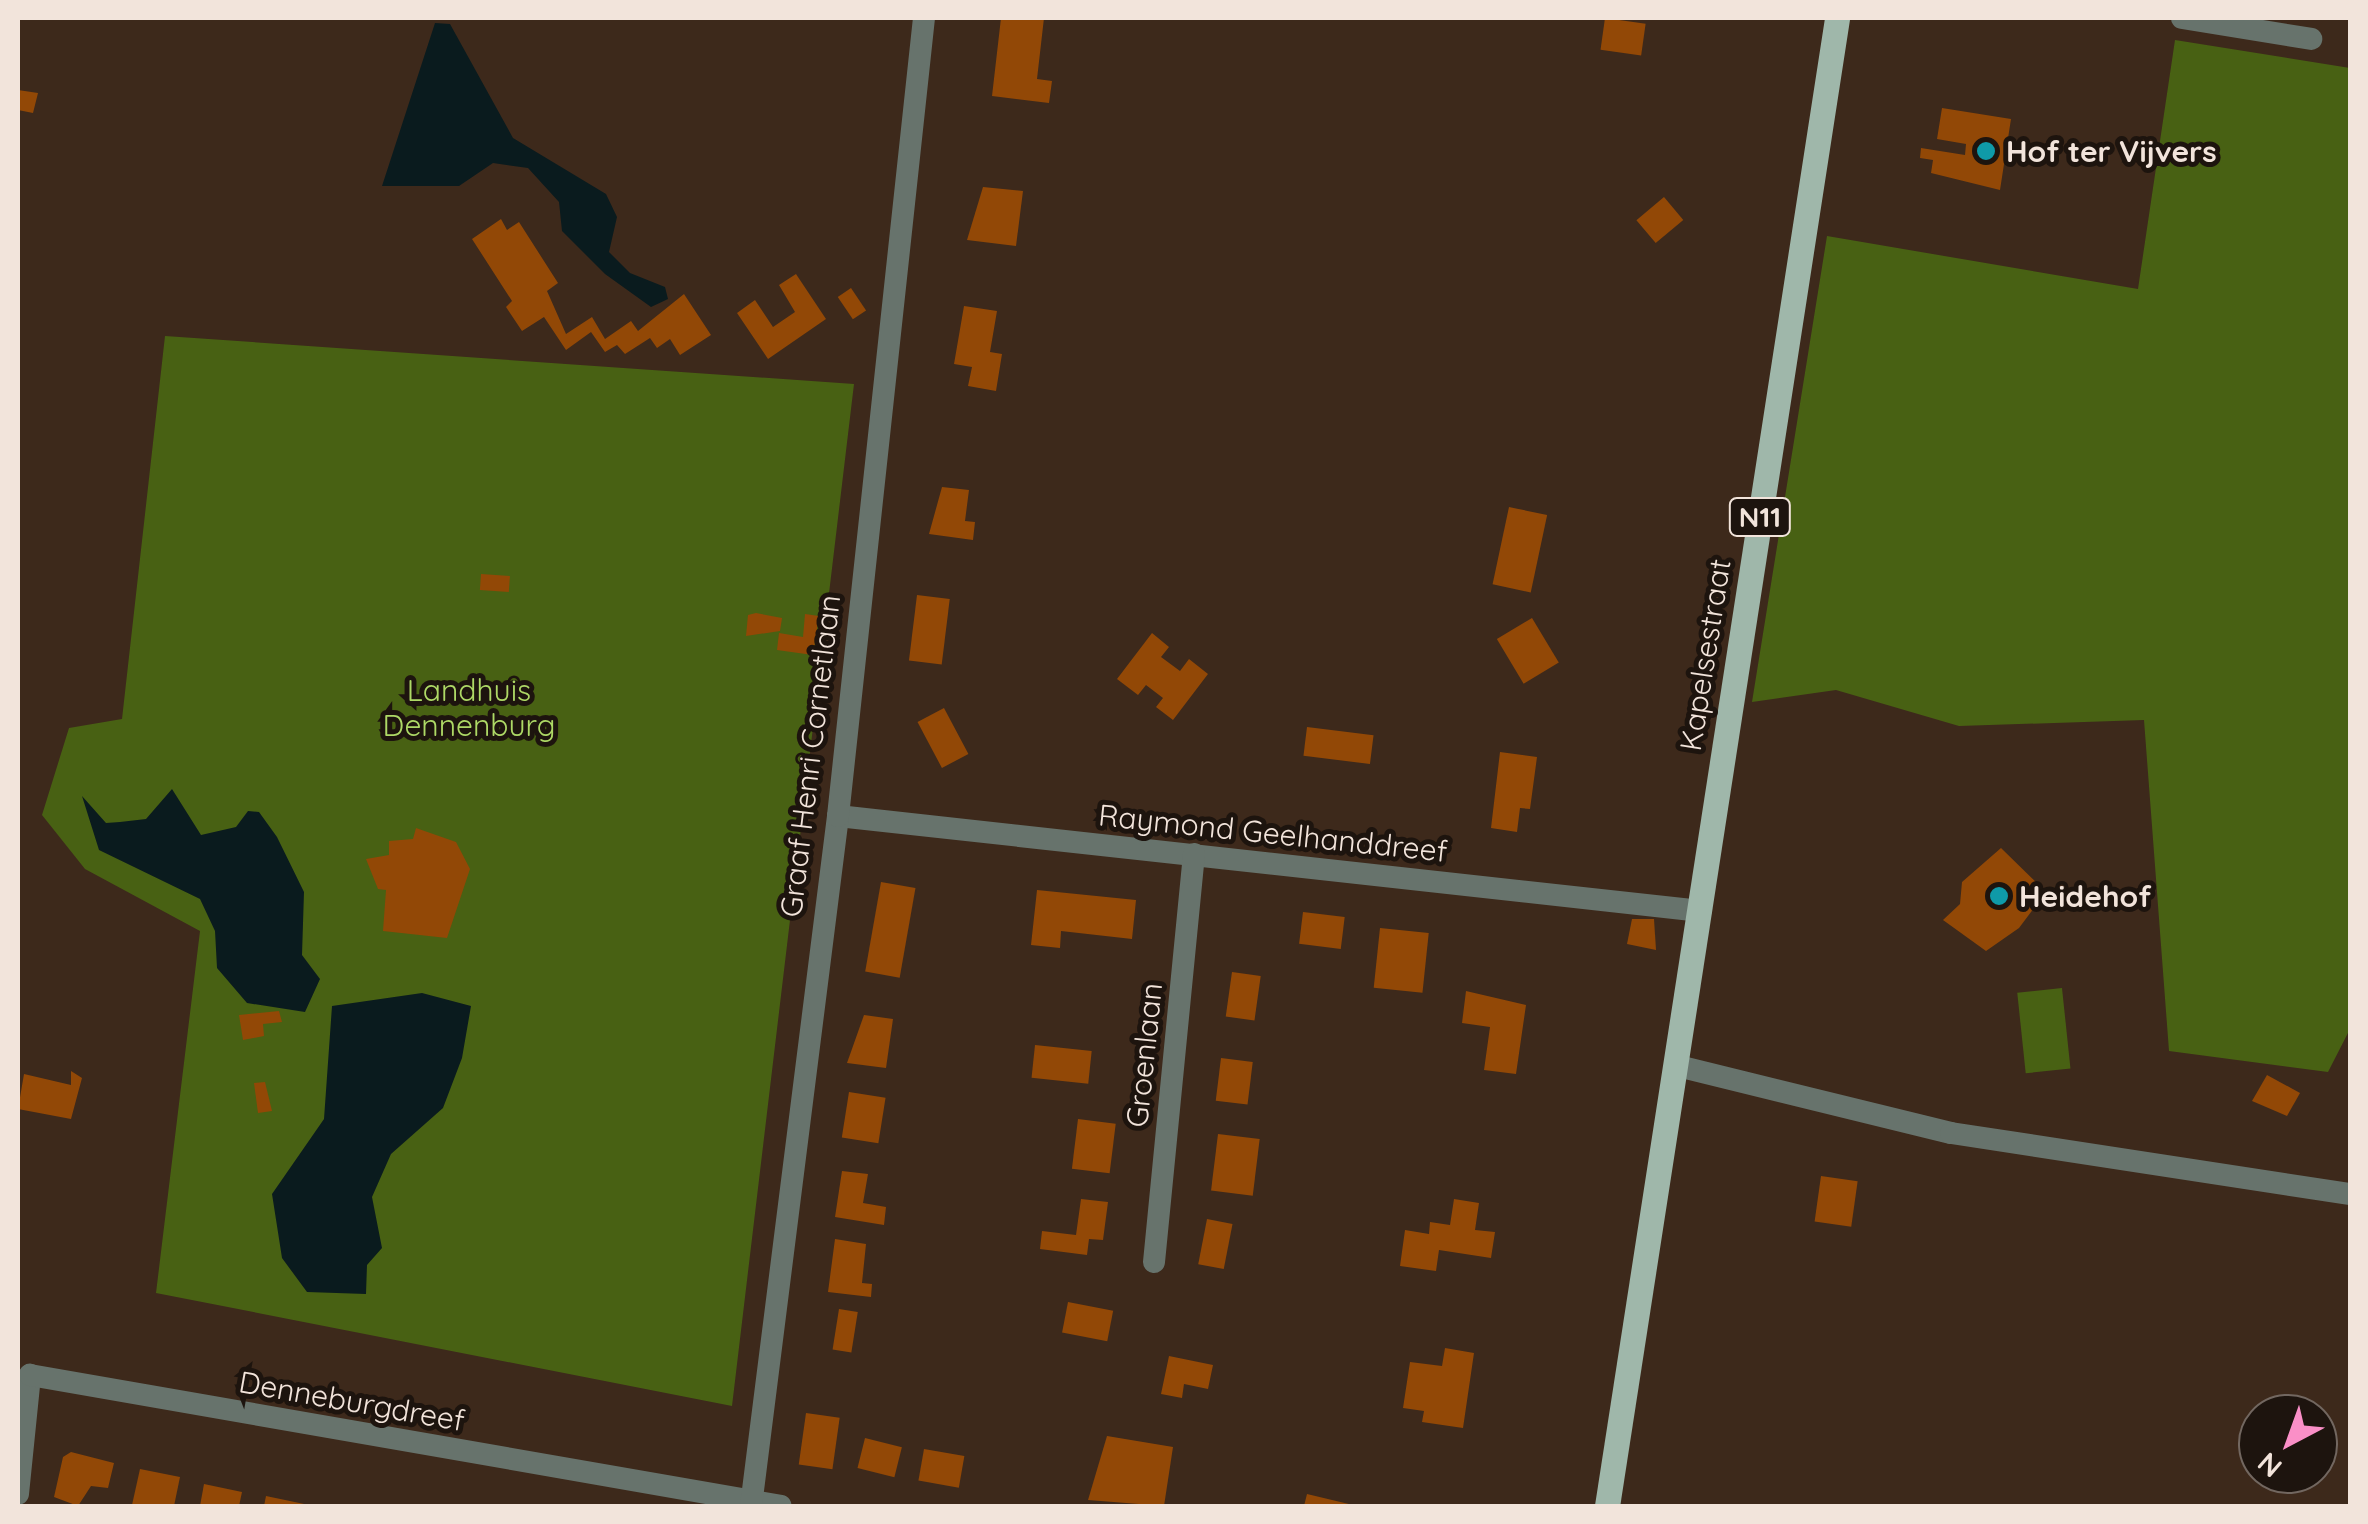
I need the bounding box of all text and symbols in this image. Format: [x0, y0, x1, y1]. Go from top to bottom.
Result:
place label: Hof ter Vijvers [2006, 133, 2217, 169]
marker: Hof ter Vijvers [1975, 140, 1997, 162]
road number: N11 [1728, 494, 1792, 540]
street label: Kapelsestraat [1672, 557, 1738, 753]
street label: Graaf Henri Cornetlaan [772, 593, 848, 919]
park label: Landhuis Dennenburg [383, 672, 555, 742]
street label: Raymond Geelhanddreef [1097, 797, 1449, 869]
place label: Heidehof [2019, 878, 2151, 914]
marker: Heidehof [1988, 885, 2010, 907]
street label: Groenlaan [1119, 981, 1169, 1129]
street label: Denneburgdreef [236, 1363, 468, 1439]
north arrow [2238, 1394, 2338, 1494]
text: N [2250, 1446, 2289, 1485]

